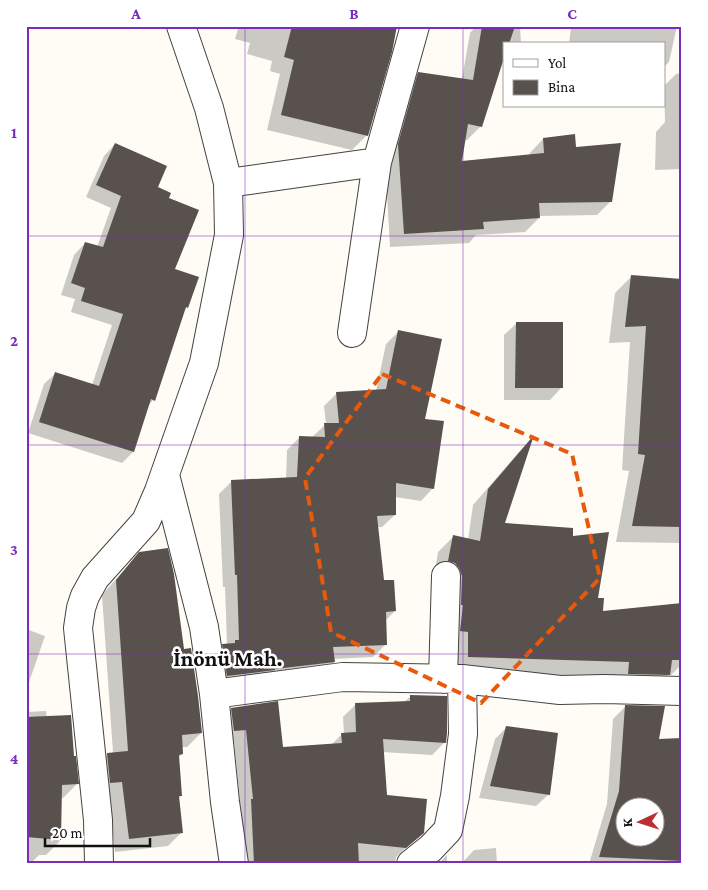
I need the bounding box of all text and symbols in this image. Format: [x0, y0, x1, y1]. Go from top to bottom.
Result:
text: A [130, 5, 141, 22]
text: B [349, 5, 359, 22]
text: C [567, 5, 577, 22]
legend [503, 42, 666, 108]
text: Yol [548, 55, 566, 71]
text: Bina [548, 79, 575, 95]
text: 1 [11, 124, 17, 141]
text: 2 [10, 332, 18, 349]
text: 3 [10, 541, 18, 558]
district label: İnönü Mah. [173, 646, 283, 671]
text: 4 [10, 750, 19, 767]
north arrow [616, 798, 666, 848]
scale bar [45, 815, 150, 847]
text: K [619, 817, 635, 828]
text: 20 m [52, 825, 83, 841]

